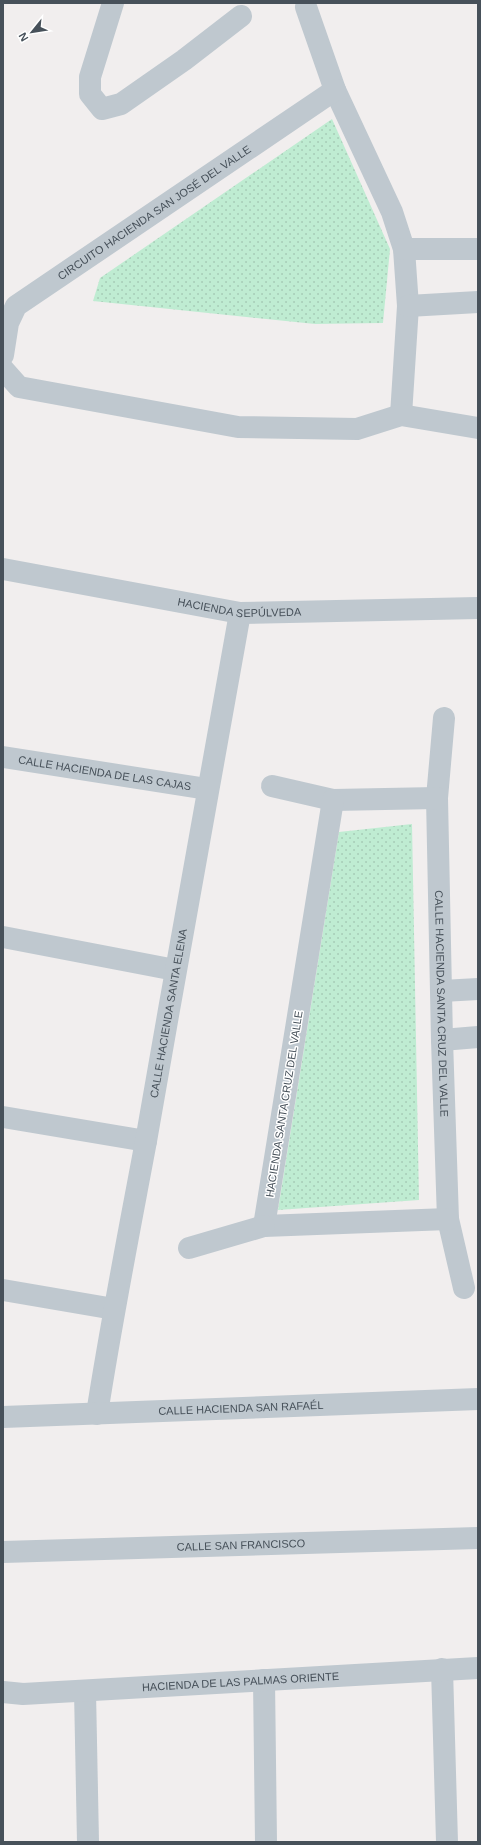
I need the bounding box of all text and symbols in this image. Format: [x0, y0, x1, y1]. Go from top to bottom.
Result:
north arrow [12, 12, 52, 52]
text: N [16, 31, 31, 43]
street label: CIRCUITO HACIENDA SAN JOSÉ DEL VALLE [55, 143, 253, 282]
street label: HACIENDA SEPÚLVEDA [177, 596, 302, 620]
street label: CALLE HACIENDA DE LAS CAJAS [17, 753, 192, 792]
street label: CALLE HACIENDA SANTA CRUZ DEL VALLE [433, 890, 451, 1117]
street label: CALLE HACIENDA SANTA ELENA [148, 927, 189, 1099]
street label: HACIENDA SANTA CRUZ DEL VALLE [263, 1010, 305, 1198]
street label: CALLE HACIENDA SAN RAFAÉL [158, 1399, 324, 1417]
street label: CALLE SAN FRANCISCO [176, 1537, 306, 1553]
street label: HACIENDA DE LAS PALMAS ORIENTE [142, 1670, 339, 1693]

